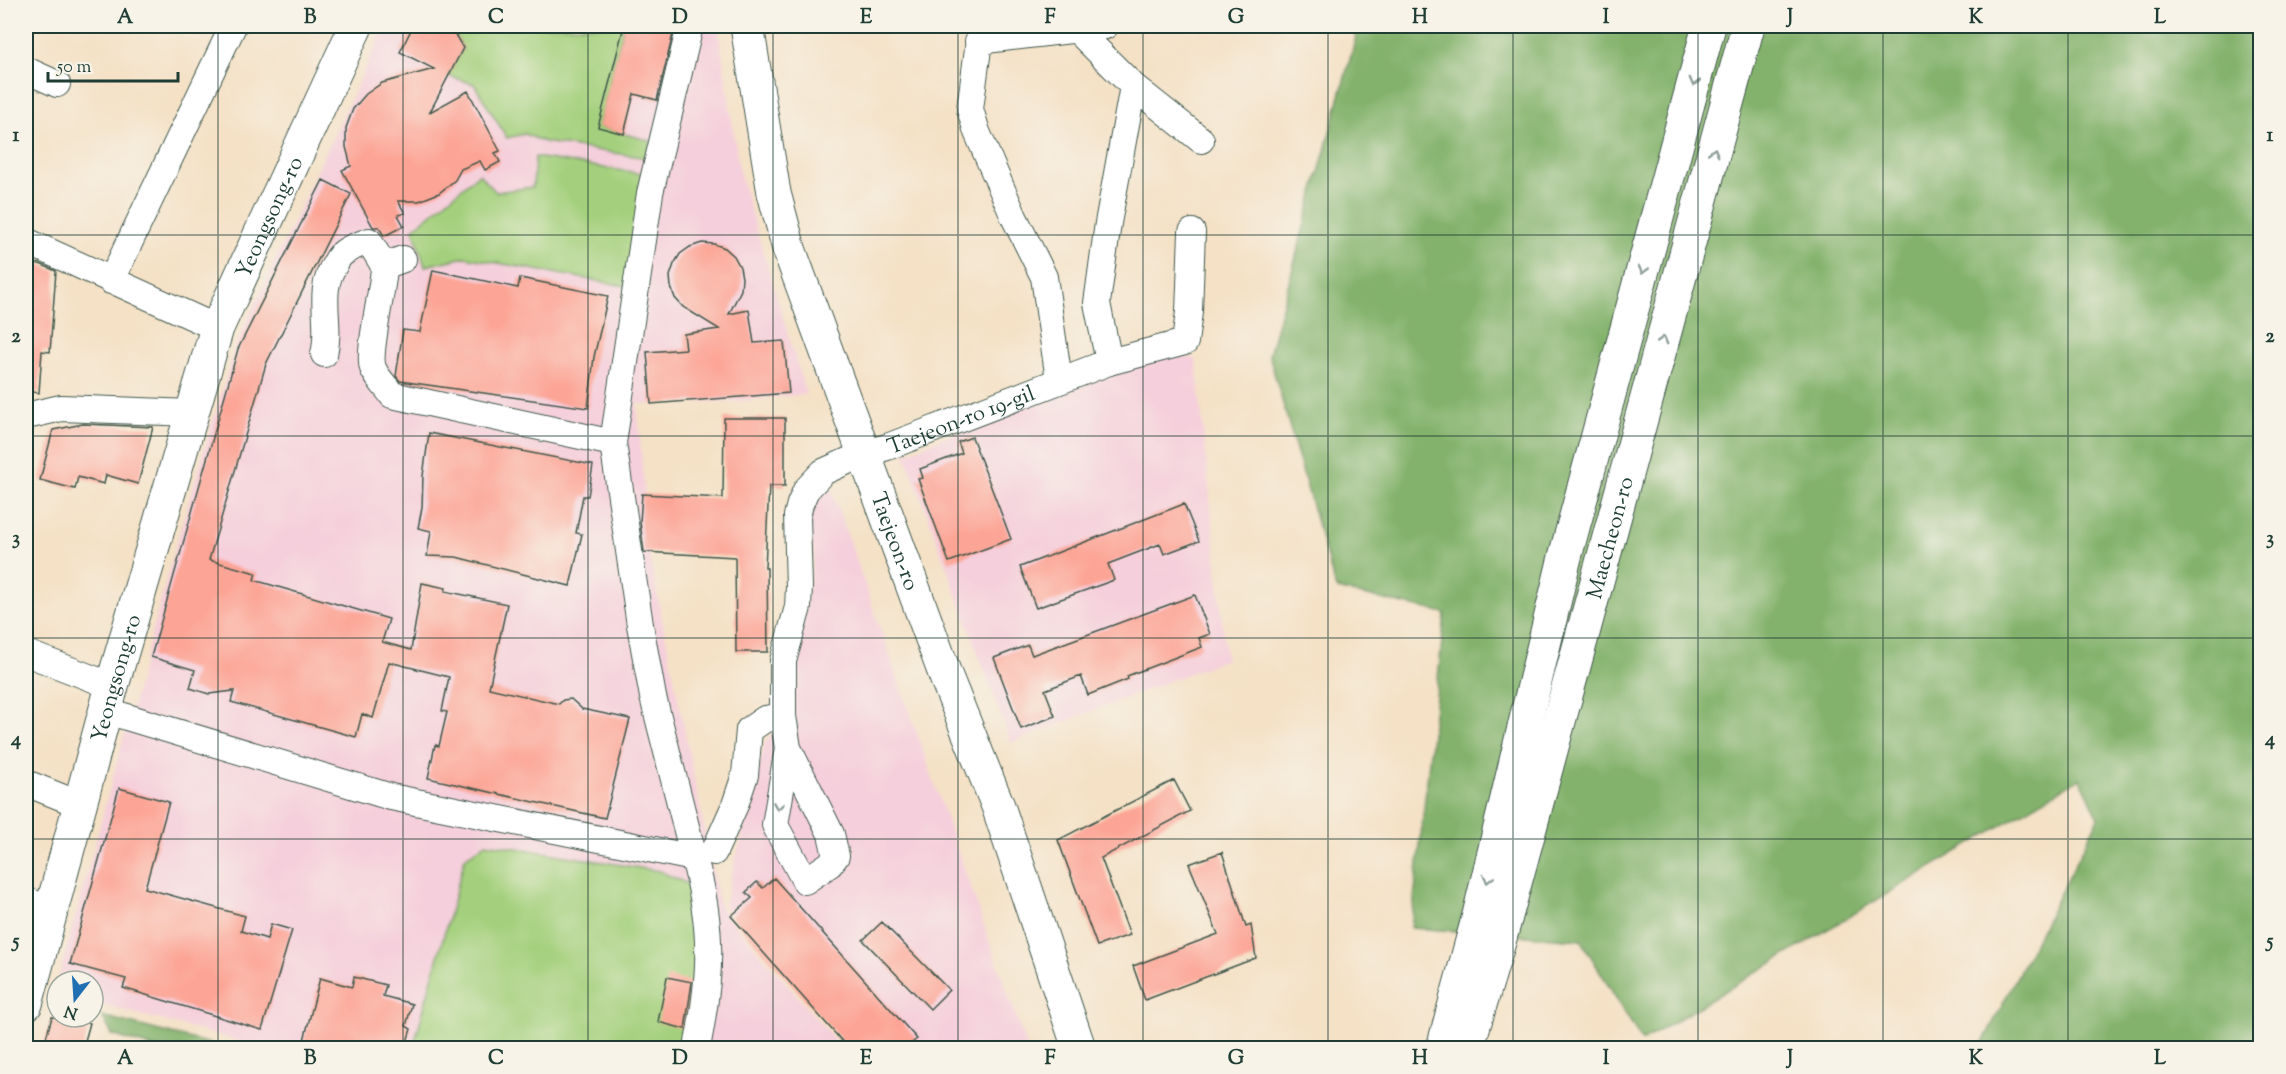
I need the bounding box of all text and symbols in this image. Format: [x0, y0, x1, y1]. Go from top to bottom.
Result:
text: A [117, 4, 134, 33]
text: B [304, 4, 317, 33]
text: C [488, 4, 504, 33]
text: D [672, 4, 688, 33]
text: E [860, 4, 873, 33]
text: F [1044, 4, 1056, 33]
text: G [1228, 4, 1245, 33]
text: H [1412, 4, 1428, 33]
text: I [1603, 4, 1610, 33]
text: J [1785, 4, 1793, 33]
text: K [1969, 4, 1984, 33]
text: L [2154, 4, 2167, 33]
scale bar [48, 45, 178, 83]
text: 50 m [56, 55, 92, 81]
one-way arrow [1689, 76, 1701, 87]
text: 1 [13, 122, 20, 151]
text: 1 [2267, 122, 2274, 151]
one-way arrow [1706, 147, 1719, 157]
street label: Yeongsong-ro [229, 152, 313, 284]
one-way arrow [1638, 264, 1650, 275]
text: 2 [11, 323, 21, 352]
text: 2 [2265, 323, 2275, 352]
one-way arrow [1655, 335, 1668, 345]
street label: Taejeon-ro 19-gil [883, 379, 1040, 464]
street label: Maecheon-ro [1580, 473, 1644, 603]
street label: Taejeon-ro [861, 488, 926, 596]
text: 3 [12, 525, 20, 554]
text: 3 [2266, 525, 2274, 554]
street label: Yeongsong-ro [85, 611, 151, 746]
text: 4 [10, 726, 21, 755]
text: 4 [2264, 726, 2275, 755]
one-way arrow [773, 801, 785, 811]
one-way arrow [1482, 874, 1495, 884]
text: 5 [11, 928, 20, 957]
text: 5 [2265, 928, 2274, 957]
north arrow [45, 969, 105, 1029]
text: N [62, 998, 81, 1024]
text: A [117, 1045, 134, 1074]
text: B [304, 1045, 317, 1074]
text: C [488, 1045, 504, 1074]
text: D [672, 1045, 688, 1074]
text: E [860, 1045, 873, 1074]
text: F [1044, 1045, 1056, 1074]
text: G [1228, 1045, 1245, 1074]
text: H [1412, 1045, 1428, 1074]
text: I [1603, 1045, 1610, 1074]
text: J [1785, 1045, 1793, 1074]
text: K [1969, 1045, 1984, 1074]
text: L [2154, 1045, 2167, 1074]

